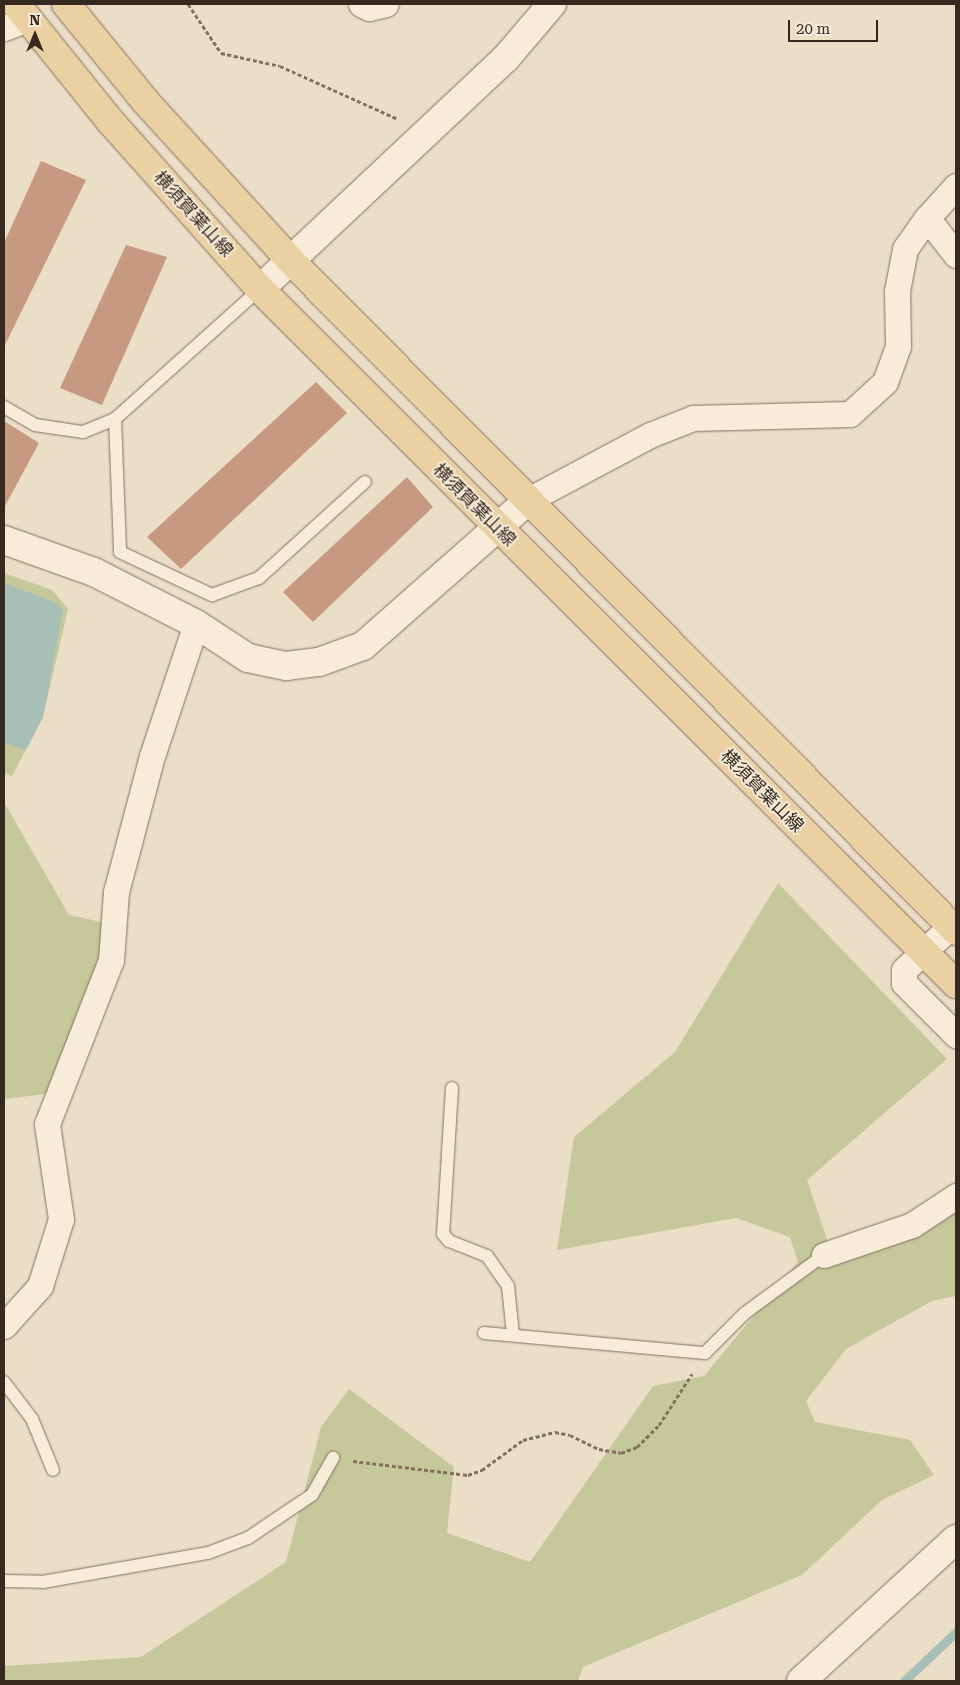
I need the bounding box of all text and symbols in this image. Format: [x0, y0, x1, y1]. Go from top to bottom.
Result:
north arrow [10, 10, 60, 60]
scale bar [790, 10, 880, 42]
text: N [30, 12, 40, 28]
text: 20 m [796, 20, 830, 38]
street label: 横須賀葉山線 [149, 167, 237, 261]
street label: 横須賀葉山線 [428, 459, 520, 551]
street label: 横須賀葉山線 [716, 745, 808, 837]

